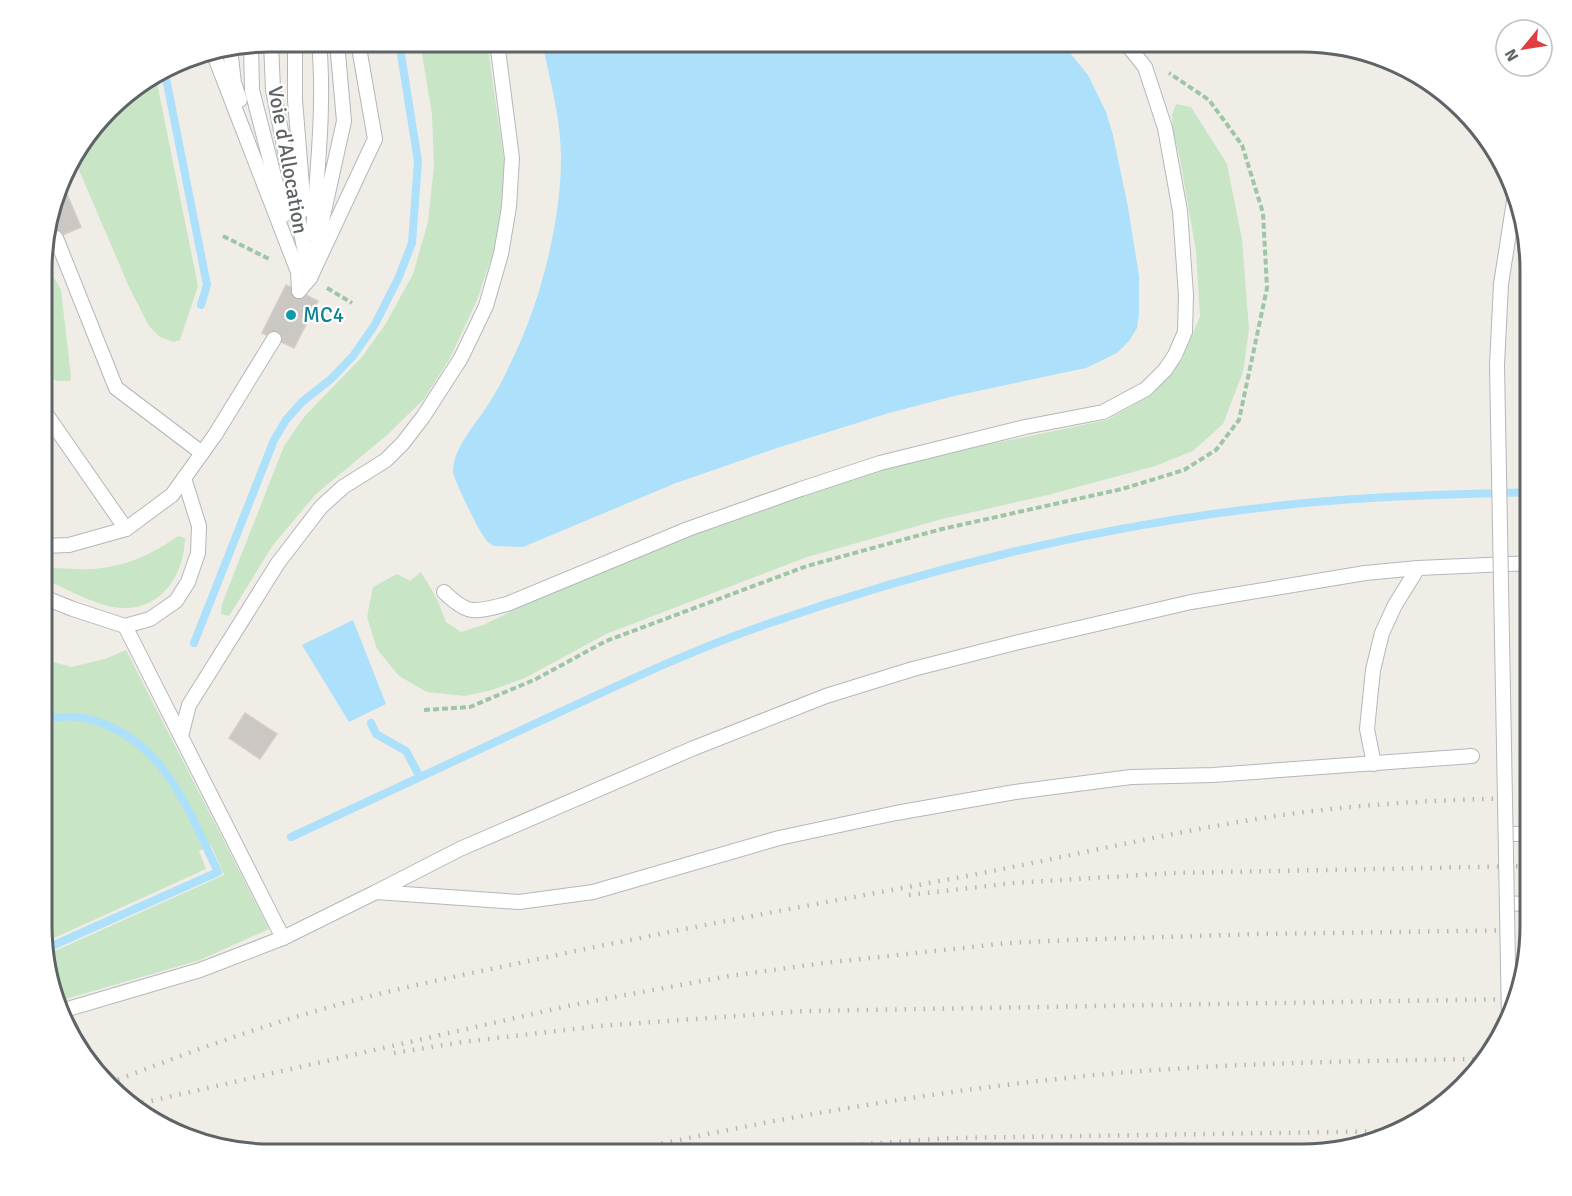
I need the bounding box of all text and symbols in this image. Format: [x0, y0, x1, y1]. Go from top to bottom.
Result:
north arrow [1494, 18, 1554, 78]
text: N [1500, 45, 1523, 65]
street label: Voie d'Allocation [262, 84, 314, 236]
place label: MC4 [303, 302, 344, 328]
marker: MC4 [284, 308, 298, 322]

